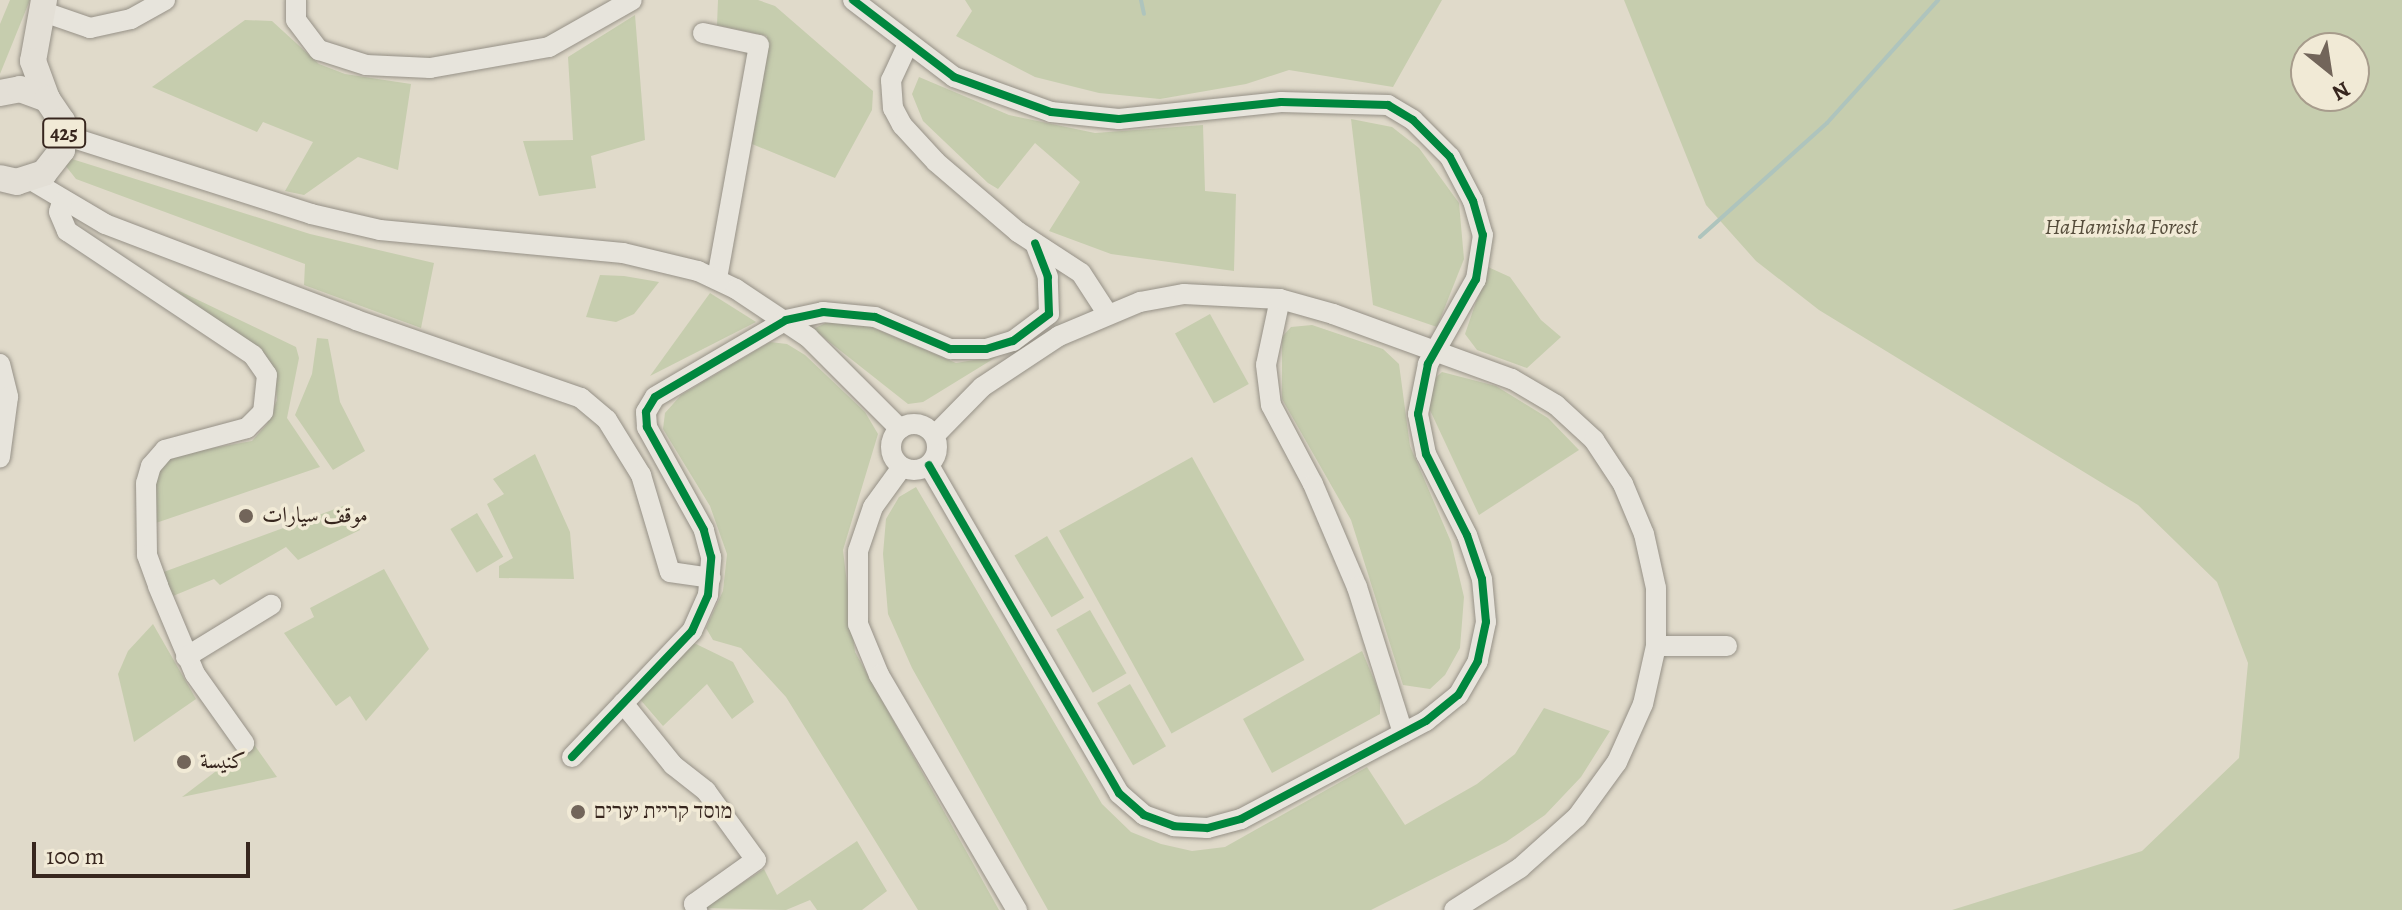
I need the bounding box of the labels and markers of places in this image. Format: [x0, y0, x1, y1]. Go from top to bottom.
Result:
place label: موقف سيارات [262, 503, 368, 529]
marker: موقف سيارات [237, 507, 255, 525]
place label: كنيسة [200, 749, 246, 775]
marker: كنيسة [175, 753, 193, 771]
place label: מוסד קריית יערים [594, 799, 732, 825]
marker: מוסד קריית יערים [569, 803, 587, 821]

